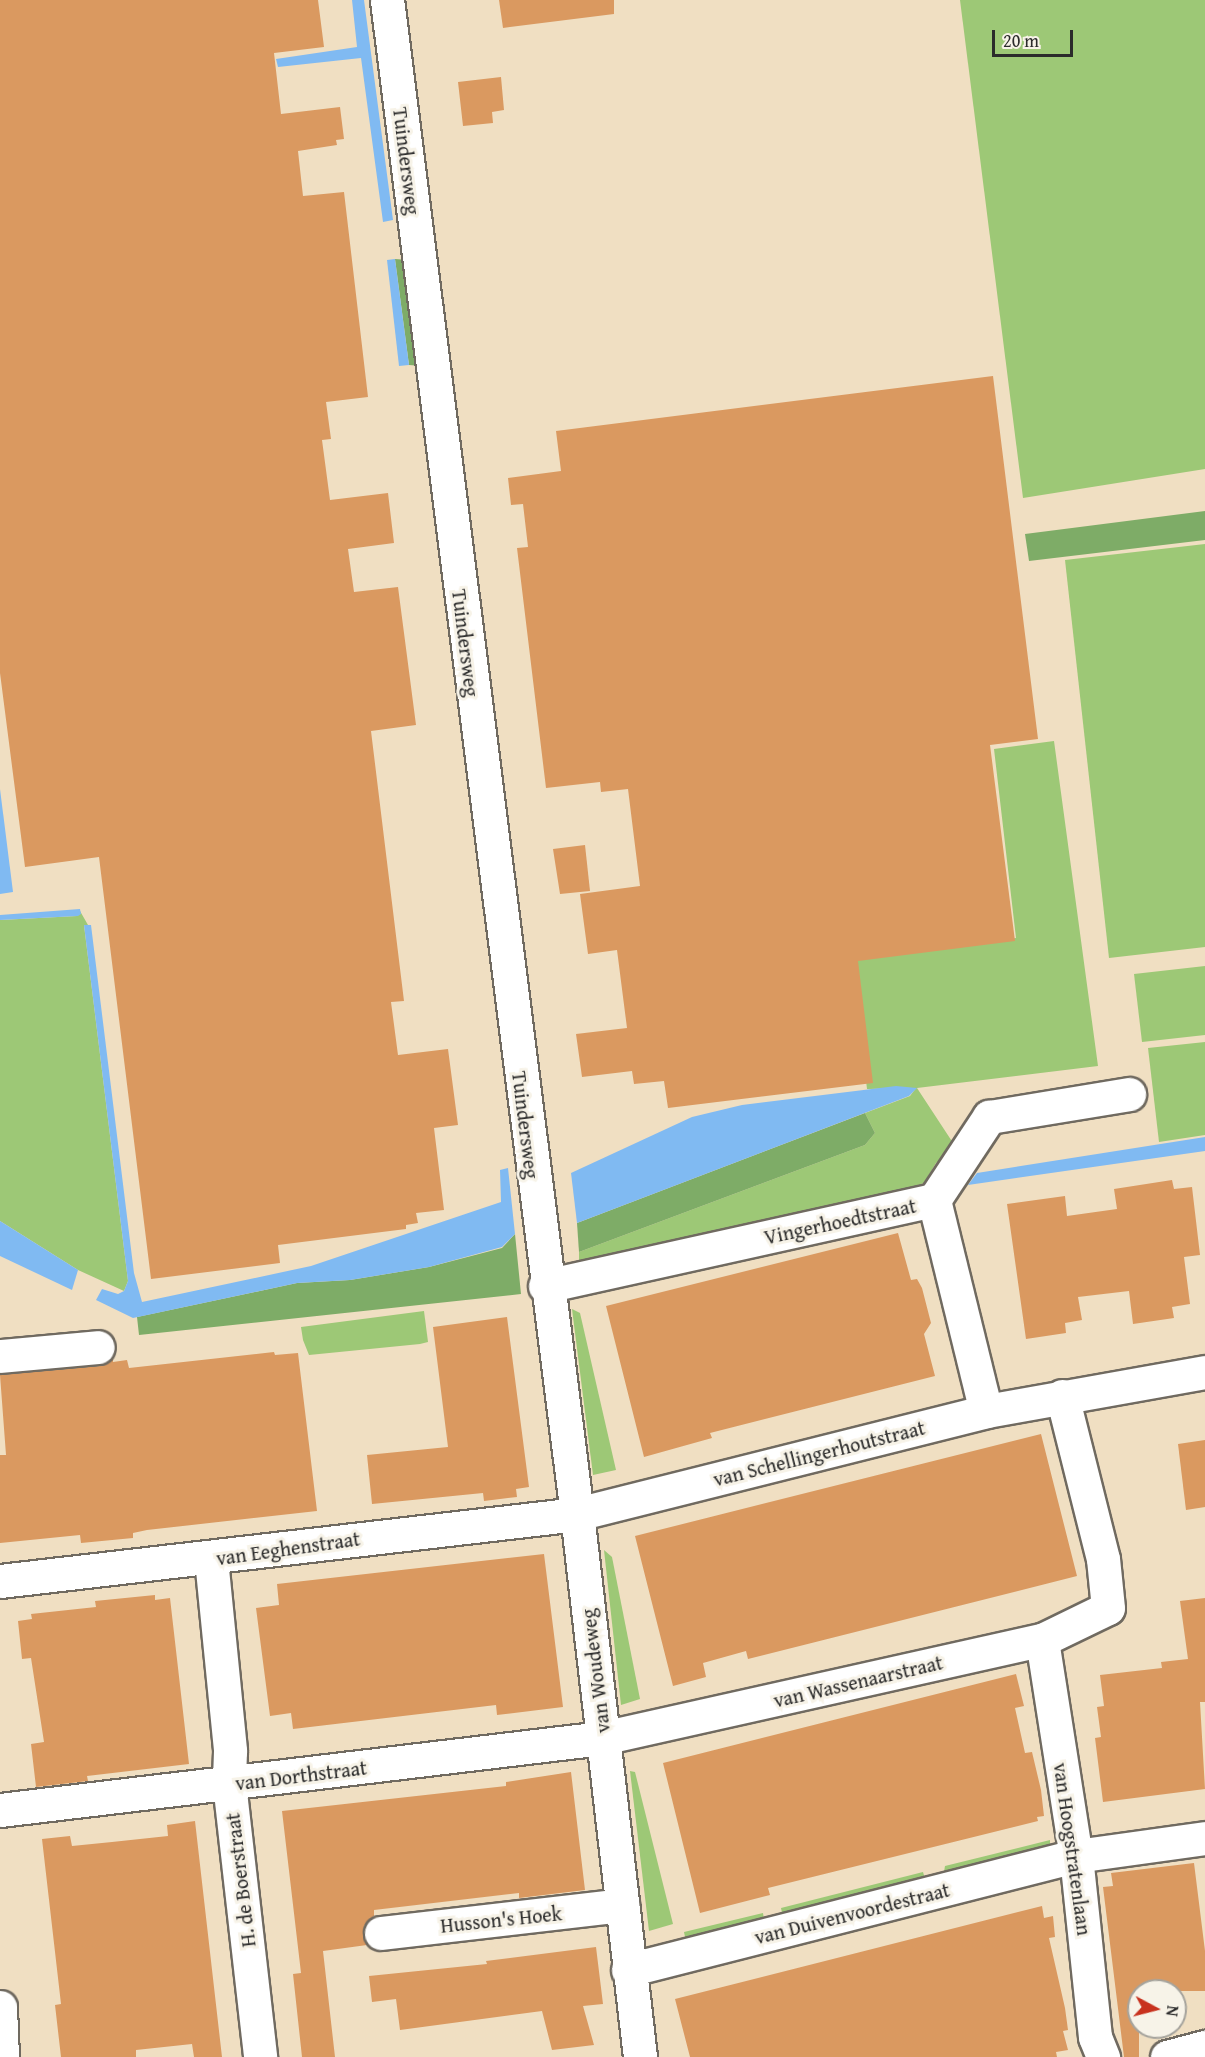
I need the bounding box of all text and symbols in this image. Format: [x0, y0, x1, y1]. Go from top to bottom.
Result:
scale bar [995, 18, 1076, 56]
text: 20 m [1003, 27, 1039, 54]
street label: Tuindersweg [388, 106, 426, 216]
street label: Tuindersweg [447, 588, 485, 698]
street label: Tuindersweg [507, 1070, 545, 1180]
street label: Vingerhoedtstraat [762, 1193, 918, 1249]
street label: van Schellingerhoutstraat [711, 1415, 927, 1491]
street label: van Eeghenstraat [215, 1526, 361, 1570]
street label: van Woudeweg [575, 1607, 615, 1735]
street label: van Wassenaarstraat [771, 1650, 945, 1712]
street label: van Dorthstraat [234, 1755, 368, 1795]
street label: van Hoogstratenlaan [1049, 1761, 1097, 1937]
street label: H. de Boerstraat [220, 1811, 260, 1949]
street label: van Duivenvoordestraat [752, 1877, 952, 1949]
street label: Husson's Hoek [439, 1901, 563, 1937]
north arrow [1127, 1979, 1187, 2039]
text: N [1160, 2004, 1185, 2018]

